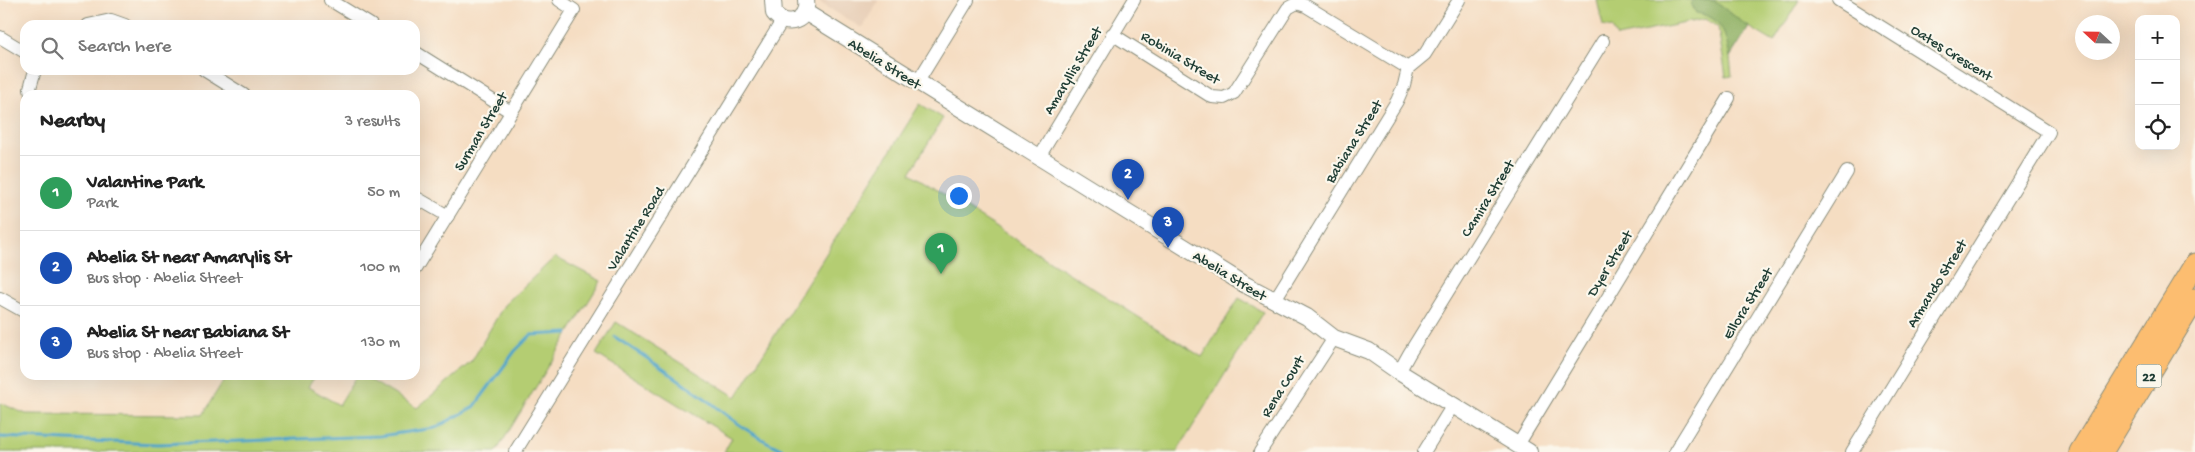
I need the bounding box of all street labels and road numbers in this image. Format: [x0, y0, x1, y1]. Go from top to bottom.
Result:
street label: Oates Crescent [1907, 21, 1997, 87]
street label: Amaryllis Street [1040, 22, 1108, 118]
street label: Robinia Street [1137, 28, 1224, 90]
street label: Abelia Street [844, 35, 925, 95]
street label: Surman Street [451, 88, 513, 175]
street label: Babiana Street [1321, 96, 1388, 188]
street label: Camira Street [1458, 156, 1521, 241]
street label: Valantine Road [603, 183, 670, 275]
street label: Dyer Street [1583, 226, 1638, 301]
street label: Armando Street [1903, 235, 1973, 331]
street label: Abelia Street [1189, 248, 1271, 307]
street label: Ellora Street [1720, 263, 1779, 343]
street label: Rena Court [1258, 351, 1311, 421]
road number: 22 [2136, 364, 2162, 388]

